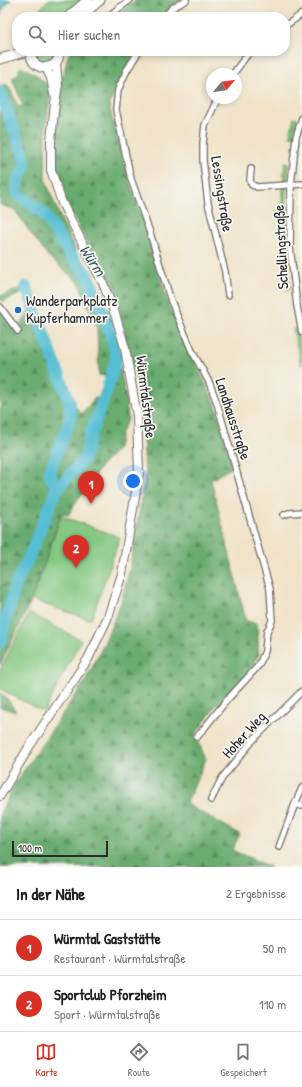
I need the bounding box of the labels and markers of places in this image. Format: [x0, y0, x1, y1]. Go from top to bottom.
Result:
place label: Wanderparkplatz Kupferhammer [26, 290, 118, 328]
marker: Wanderparkplatz Kupferhammer [13, 305, 23, 315]
pin: 1 [78, 471, 104, 504]
pin: 2 [63, 535, 89, 568]

